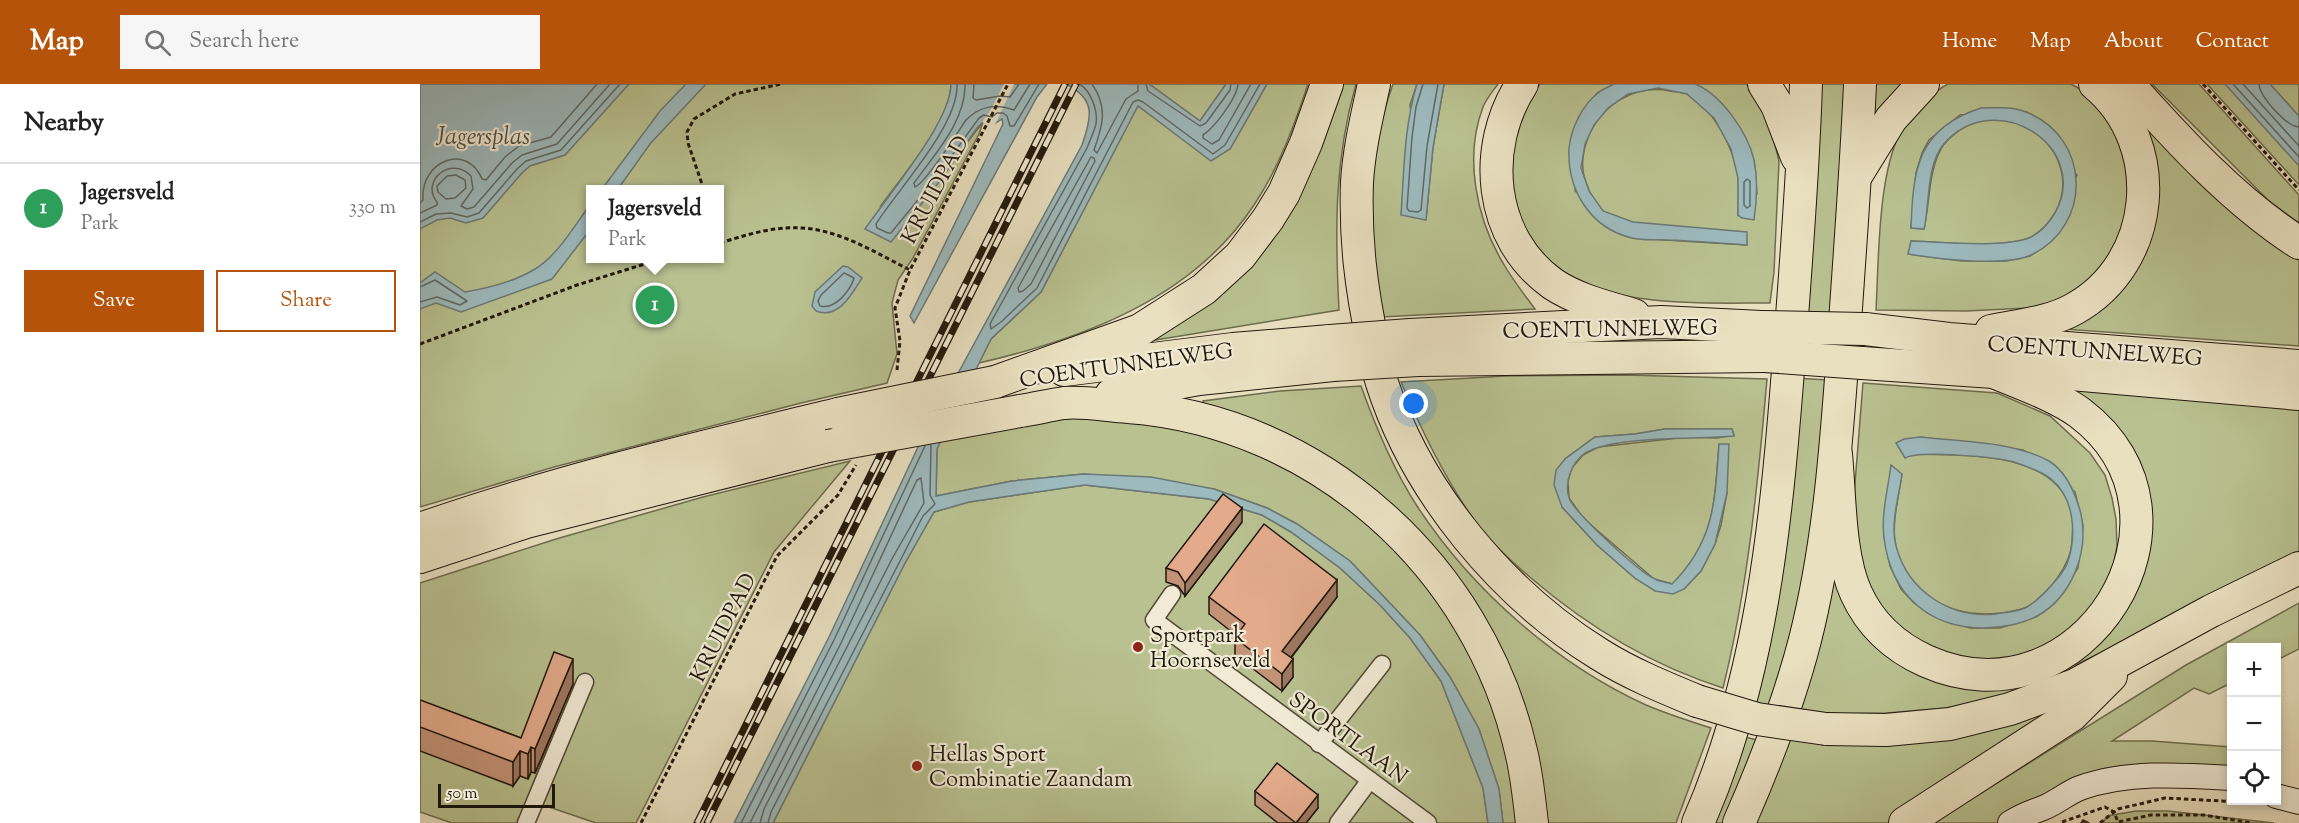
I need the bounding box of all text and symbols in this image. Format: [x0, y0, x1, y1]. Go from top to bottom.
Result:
search box [120, 15, 540, 69]
text: Map [30, 22, 84, 62]
icon: search [141, 26, 174, 59]
text: Search here [189, 26, 299, 58]
text: Home [1942, 27, 1997, 57]
text: Map [2030, 27, 2071, 57]
text: About [2104, 27, 2163, 57]
text: Contact [2196, 27, 2269, 57]
text: Nearby [24, 105, 104, 142]
water label: Jagersplas [435, 121, 530, 155]
street label: KRUIDPAD [895, 130, 979, 250]
text: Jagersveld [81, 178, 174, 210]
popup [586, 185, 724, 263]
text: 1 [40, 194, 47, 223]
text: 330 m [349, 194, 396, 223]
text: Jagersveld [608, 194, 702, 226]
text: Park [81, 210, 119, 239]
text: Park [608, 226, 647, 255]
button: Save [24, 270, 204, 332]
button: Share [216, 270, 396, 332]
pin: 1 [636, 282, 674, 328]
street label: COENTUNNELWEG [1502, 313, 1718, 349]
street label: COENTUNNELWEG [1986, 330, 2203, 376]
street label: COENTUNNELWEG [1017, 336, 1235, 398]
your location [1399, 389, 1428, 418]
street label: KRUIDPAD [683, 568, 766, 689]
place label: Sportpark Hoornseveld [1150, 621, 1271, 678]
marker: Sportpark Hoornseveld [1131, 640, 1145, 654]
map controls [2227, 643, 2281, 805]
button: + [2227, 643, 2281, 697]
street label: SPORTLAAN [1281, 685, 1413, 794]
button: − [2227, 697, 2281, 751]
place label: Hellas Sport Combinatie Zaandam [929, 740, 1132, 797]
button: locate [2227, 751, 2281, 805]
marker: Hellas Sport Combinatie Zaandam [910, 759, 924, 773]
scale bar [438, 781, 555, 808]
text: 50 m [447, 783, 478, 806]

